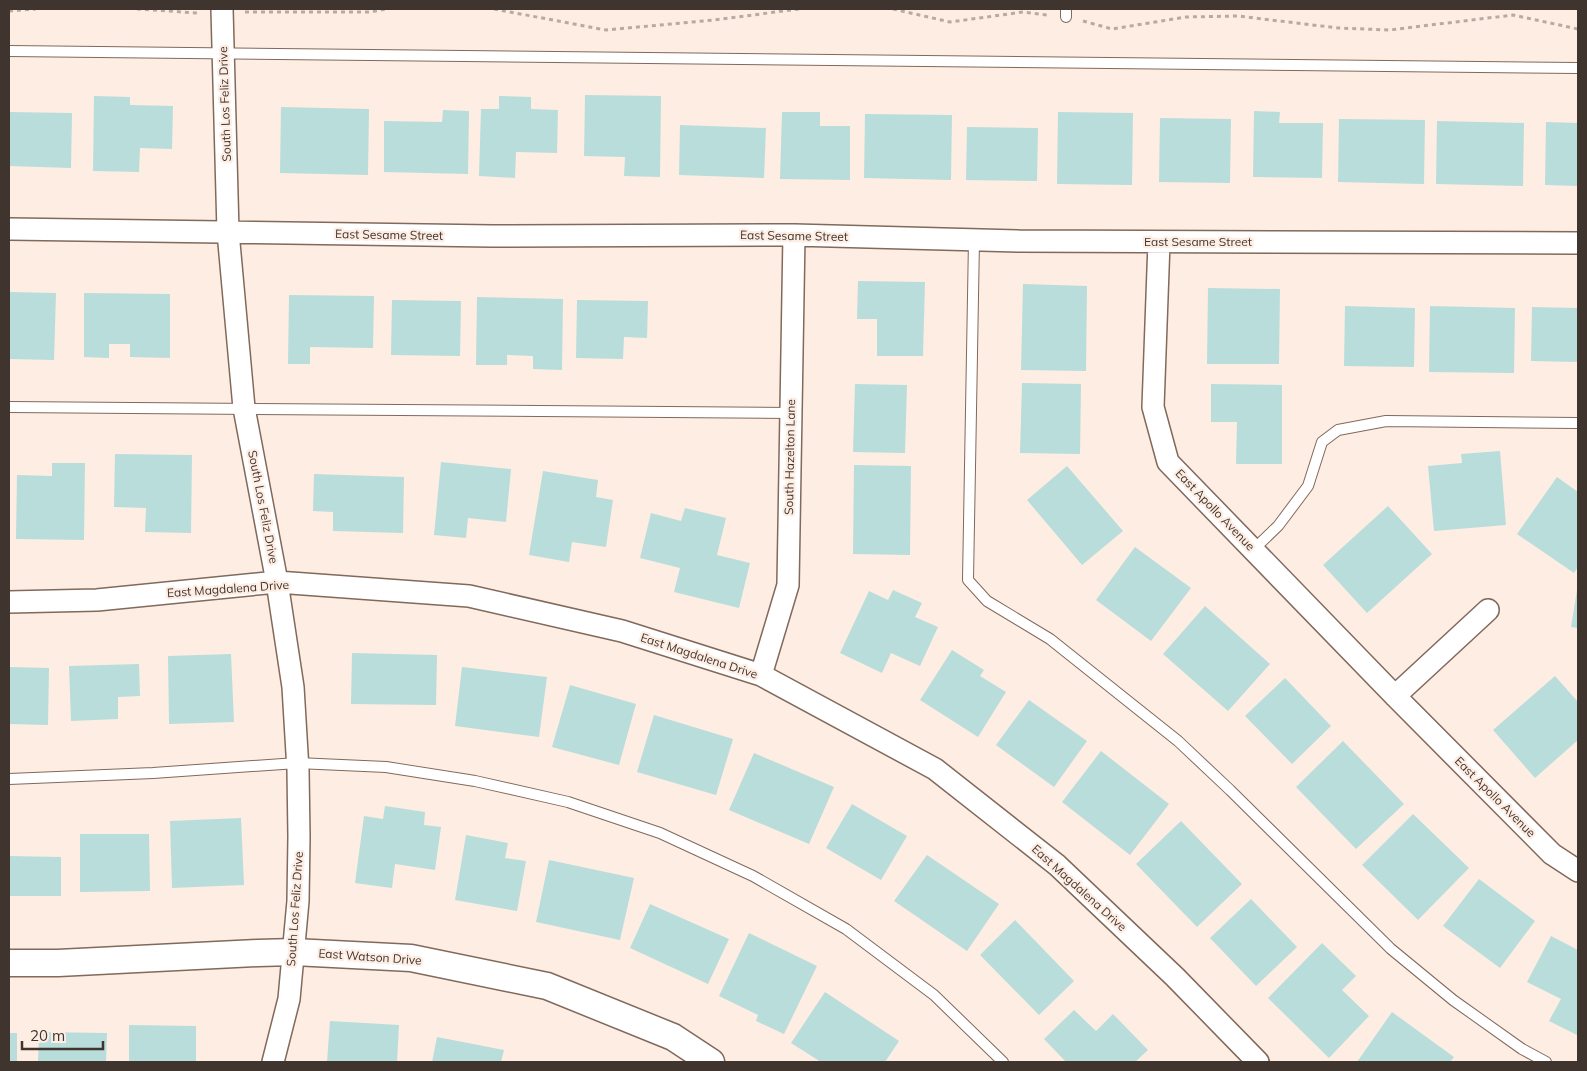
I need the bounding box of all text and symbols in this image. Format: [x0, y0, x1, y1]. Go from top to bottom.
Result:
street label: South Los Feliz Drive [215, 46, 234, 162]
street label: East Sesame Street [335, 226, 443, 243]
street label: East Sesame Street [740, 227, 848, 244]
street label: East Sesame Street [1144, 234, 1252, 249]
street label: South Hazelton Lane [781, 399, 798, 515]
street label: South Los Feliz Drive [245, 449, 282, 565]
street label: East Apollo Avenue [1173, 466, 1258, 554]
street label: East Magdalena Drive [166, 577, 289, 600]
street label: East Magdalena Drive [639, 630, 760, 682]
street label: East Apollo Avenue [1452, 753, 1539, 840]
street label: East Magdalena Drive [1029, 841, 1130, 934]
street label: South Los Feliz Drive [283, 851, 306, 967]
street label: East Watson Drive [318, 945, 422, 968]
scale bar [22, 1018, 104, 1050]
text: 20 m [30, 1026, 65, 1045]

